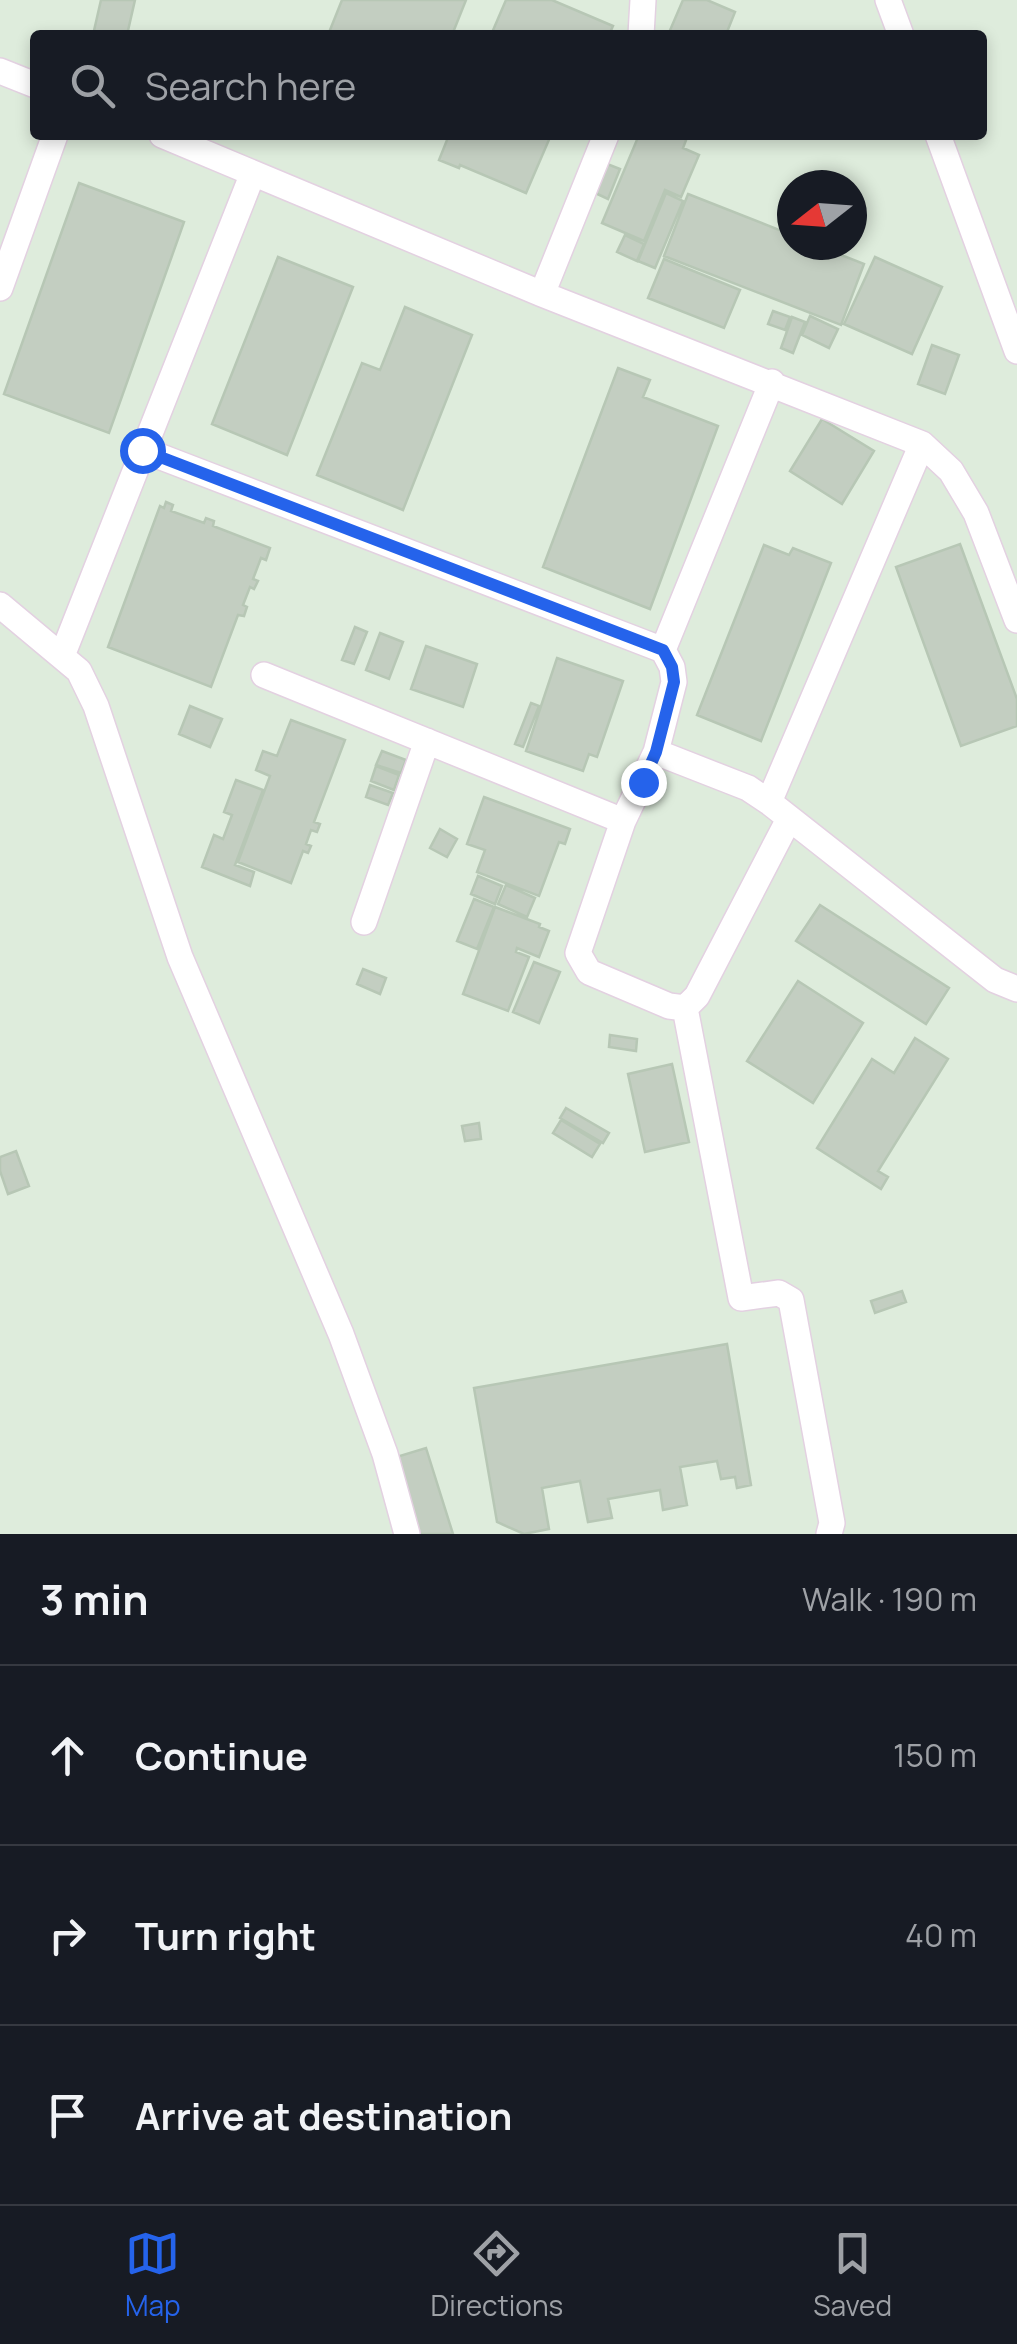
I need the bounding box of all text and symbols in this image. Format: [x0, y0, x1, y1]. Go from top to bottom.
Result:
search box [30, 30, 987, 140]
icon: search [65, 58, 120, 113]
text: Search here [145, 59, 356, 111]
north arrow [777, 170, 867, 260]
route start [120, 428, 166, 474]
route end [621, 760, 667, 806]
text: 3 min [40, 1570, 149, 1628]
text: Walk · 190 m [802, 1577, 977, 1621]
icon: ahead [40, 1728, 95, 1783]
text: Continue [135, 1729, 308, 1781]
text: 150 m [893, 1733, 977, 1777]
icon: right [40, 1908, 95, 1963]
text: Turn right [135, 1909, 316, 1961]
text: 40 m [905, 1913, 977, 1957]
icon: arrive [40, 2088, 95, 2143]
text: Arrive at destination [135, 2089, 512, 2141]
tab: Map [125, 2226, 181, 2324]
tab: Directions [431, 2226, 563, 2324]
tab: Saved [813, 2226, 892, 2324]

